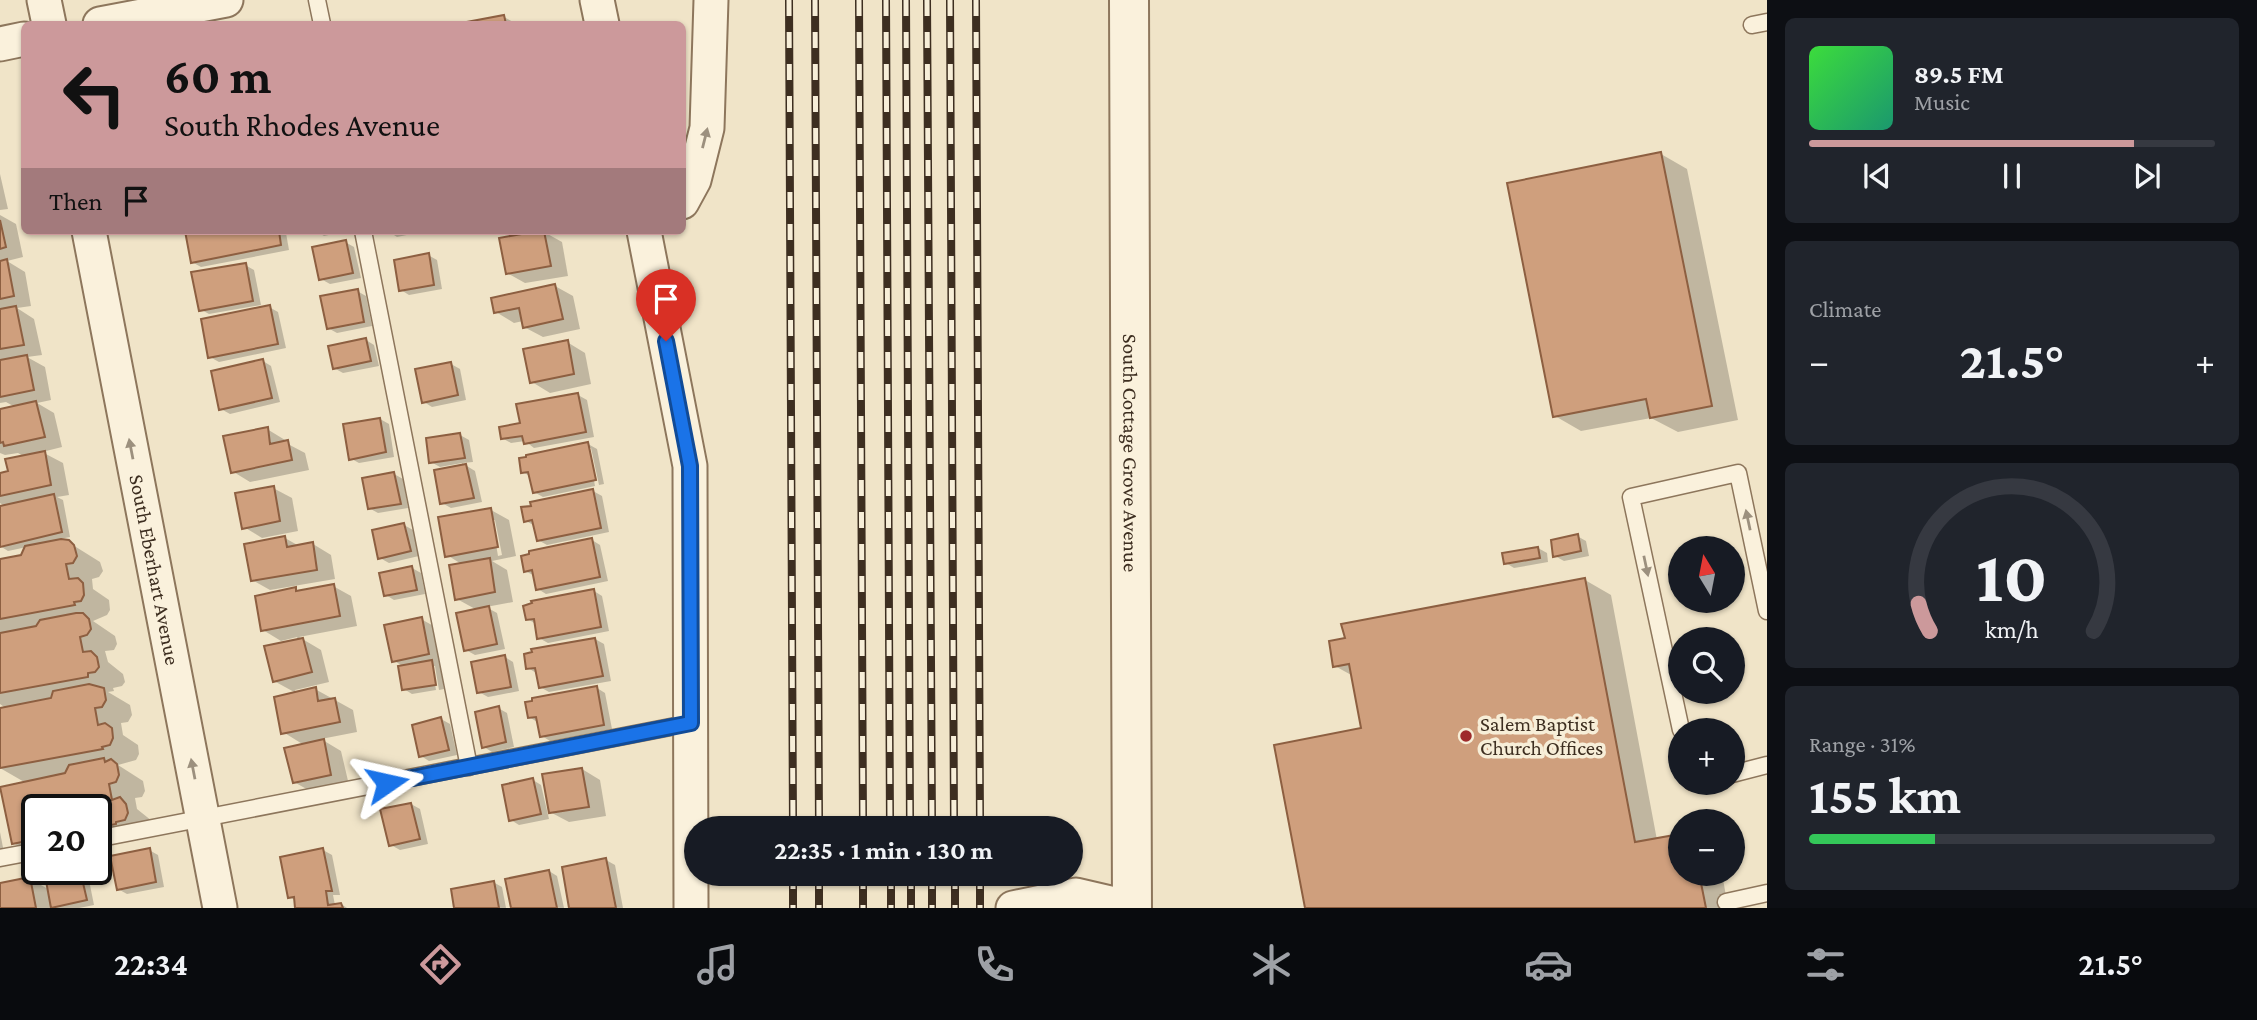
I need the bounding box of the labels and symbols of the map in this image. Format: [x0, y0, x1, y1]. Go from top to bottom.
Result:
one-way arrow [699, 127, 710, 149]
pin [636, 269, 696, 341]
street label: South Cottage Grove Avenue [1118, 334, 1143, 572]
one-way arrow [126, 438, 137, 460]
street label: South Eberhart Avenue [124, 472, 185, 667]
one-way arrow [1742, 509, 1753, 531]
north arrow [1668, 536, 1745, 612]
one-way arrow [1640, 555, 1651, 577]
place label: Salem Baptist Church Offices [1480, 712, 1603, 760]
marker: Salem Baptist Church Offices [1458, 728, 1474, 744]
position arrow [350, 746, 424, 820]
one-way arrow [188, 758, 199, 780]
speed limit sign: 20 [21, 794, 112, 885]

